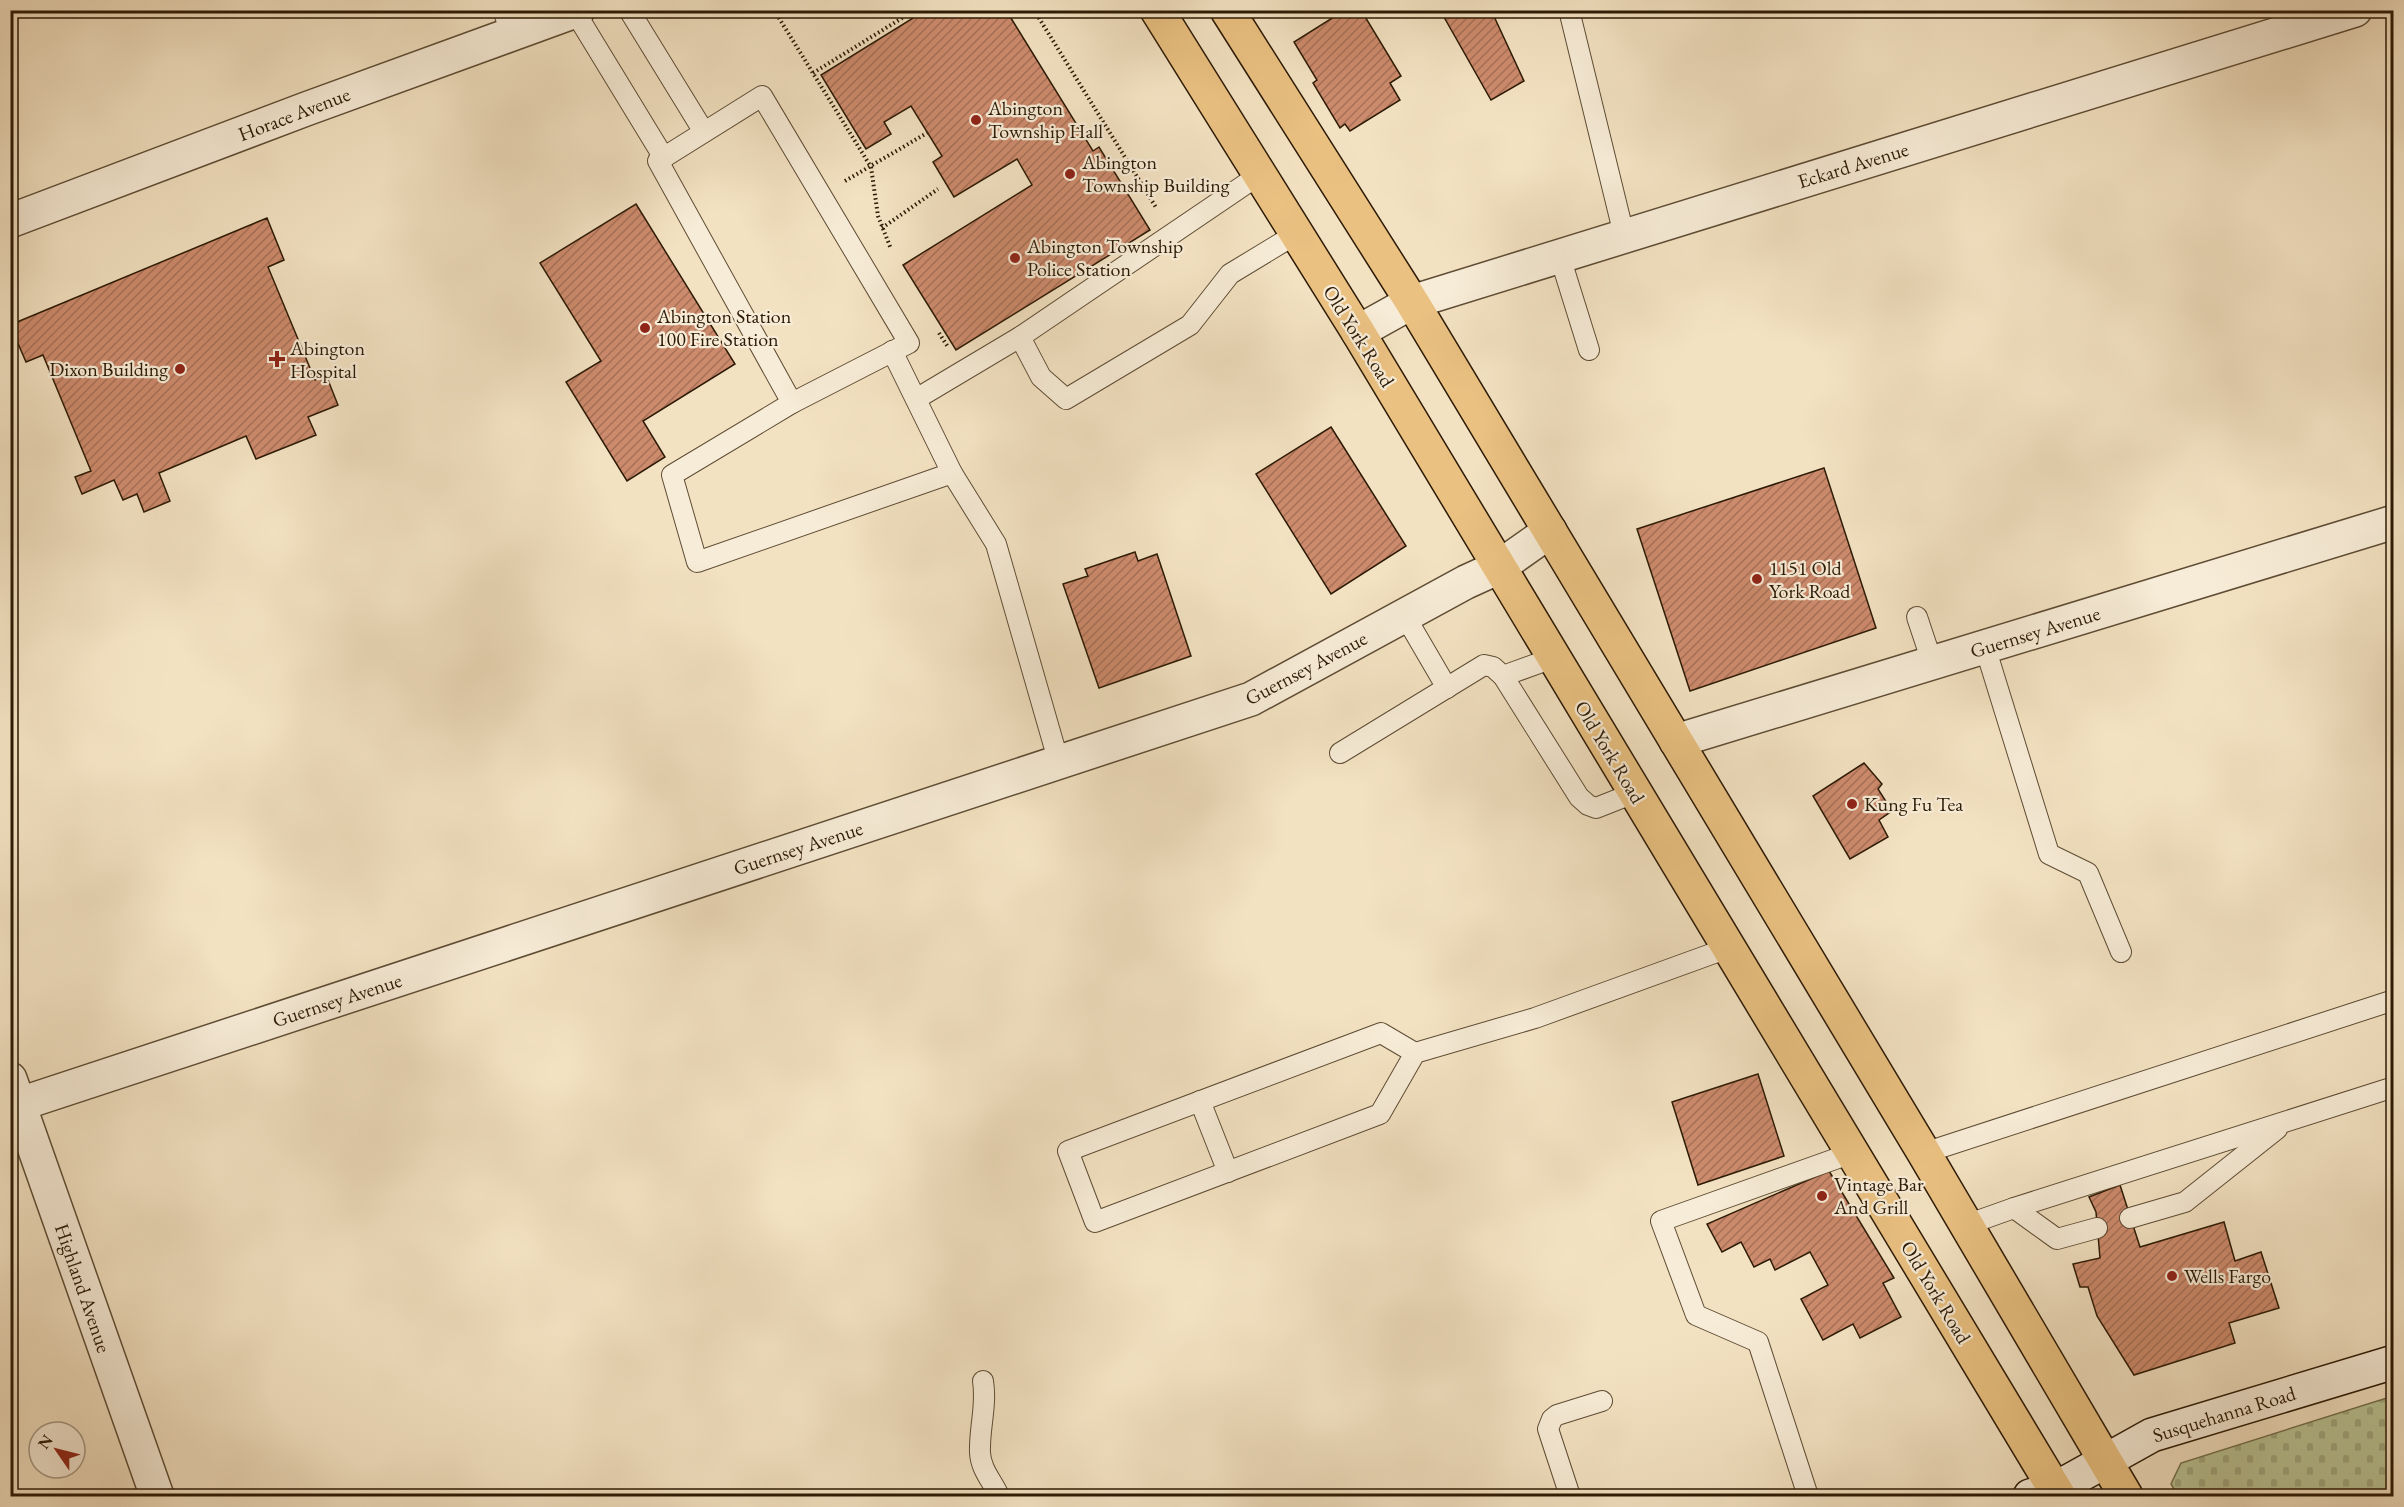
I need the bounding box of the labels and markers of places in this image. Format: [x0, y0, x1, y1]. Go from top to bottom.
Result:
place label: Abington Township Hall [987, 95, 1103, 144]
marker: Abington Township Hall [969, 113, 983, 127]
place label: Abington Township Building [1081, 149, 1230, 198]
marker: Abington Township Building [1063, 167, 1077, 181]
place label: Abington Township Police Station [1026, 233, 1183, 282]
marker: Abington Township Police Station [1008, 251, 1022, 265]
place label: Abington Station 100 Fire Station [656, 303, 792, 352]
marker: Abington Station 100 Fire Station [638, 321, 652, 335]
place label: Abington Hospital [289, 335, 365, 384]
marker: Abington Hospital [268, 350, 286, 368]
place label: Dixon Building [49, 356, 168, 382]
marker: Dixon Building [173, 362, 187, 376]
place label: 1151 Old York Road [1769, 555, 1851, 604]
marker: 1151 Old York Road [1750, 572, 1764, 586]
place label: Kung Fu Tea [1864, 791, 1963, 817]
marker: Kung Fu Tea [1845, 797, 1859, 811]
place label: Vintage Bar And Grill [1833, 1171, 1924, 1220]
marker: Vintage Bar And Grill [1815, 1189, 1829, 1203]
place label: Wells Fargo [2184, 1263, 2271, 1289]
marker: Wells Fargo [2165, 1269, 2179, 1283]

